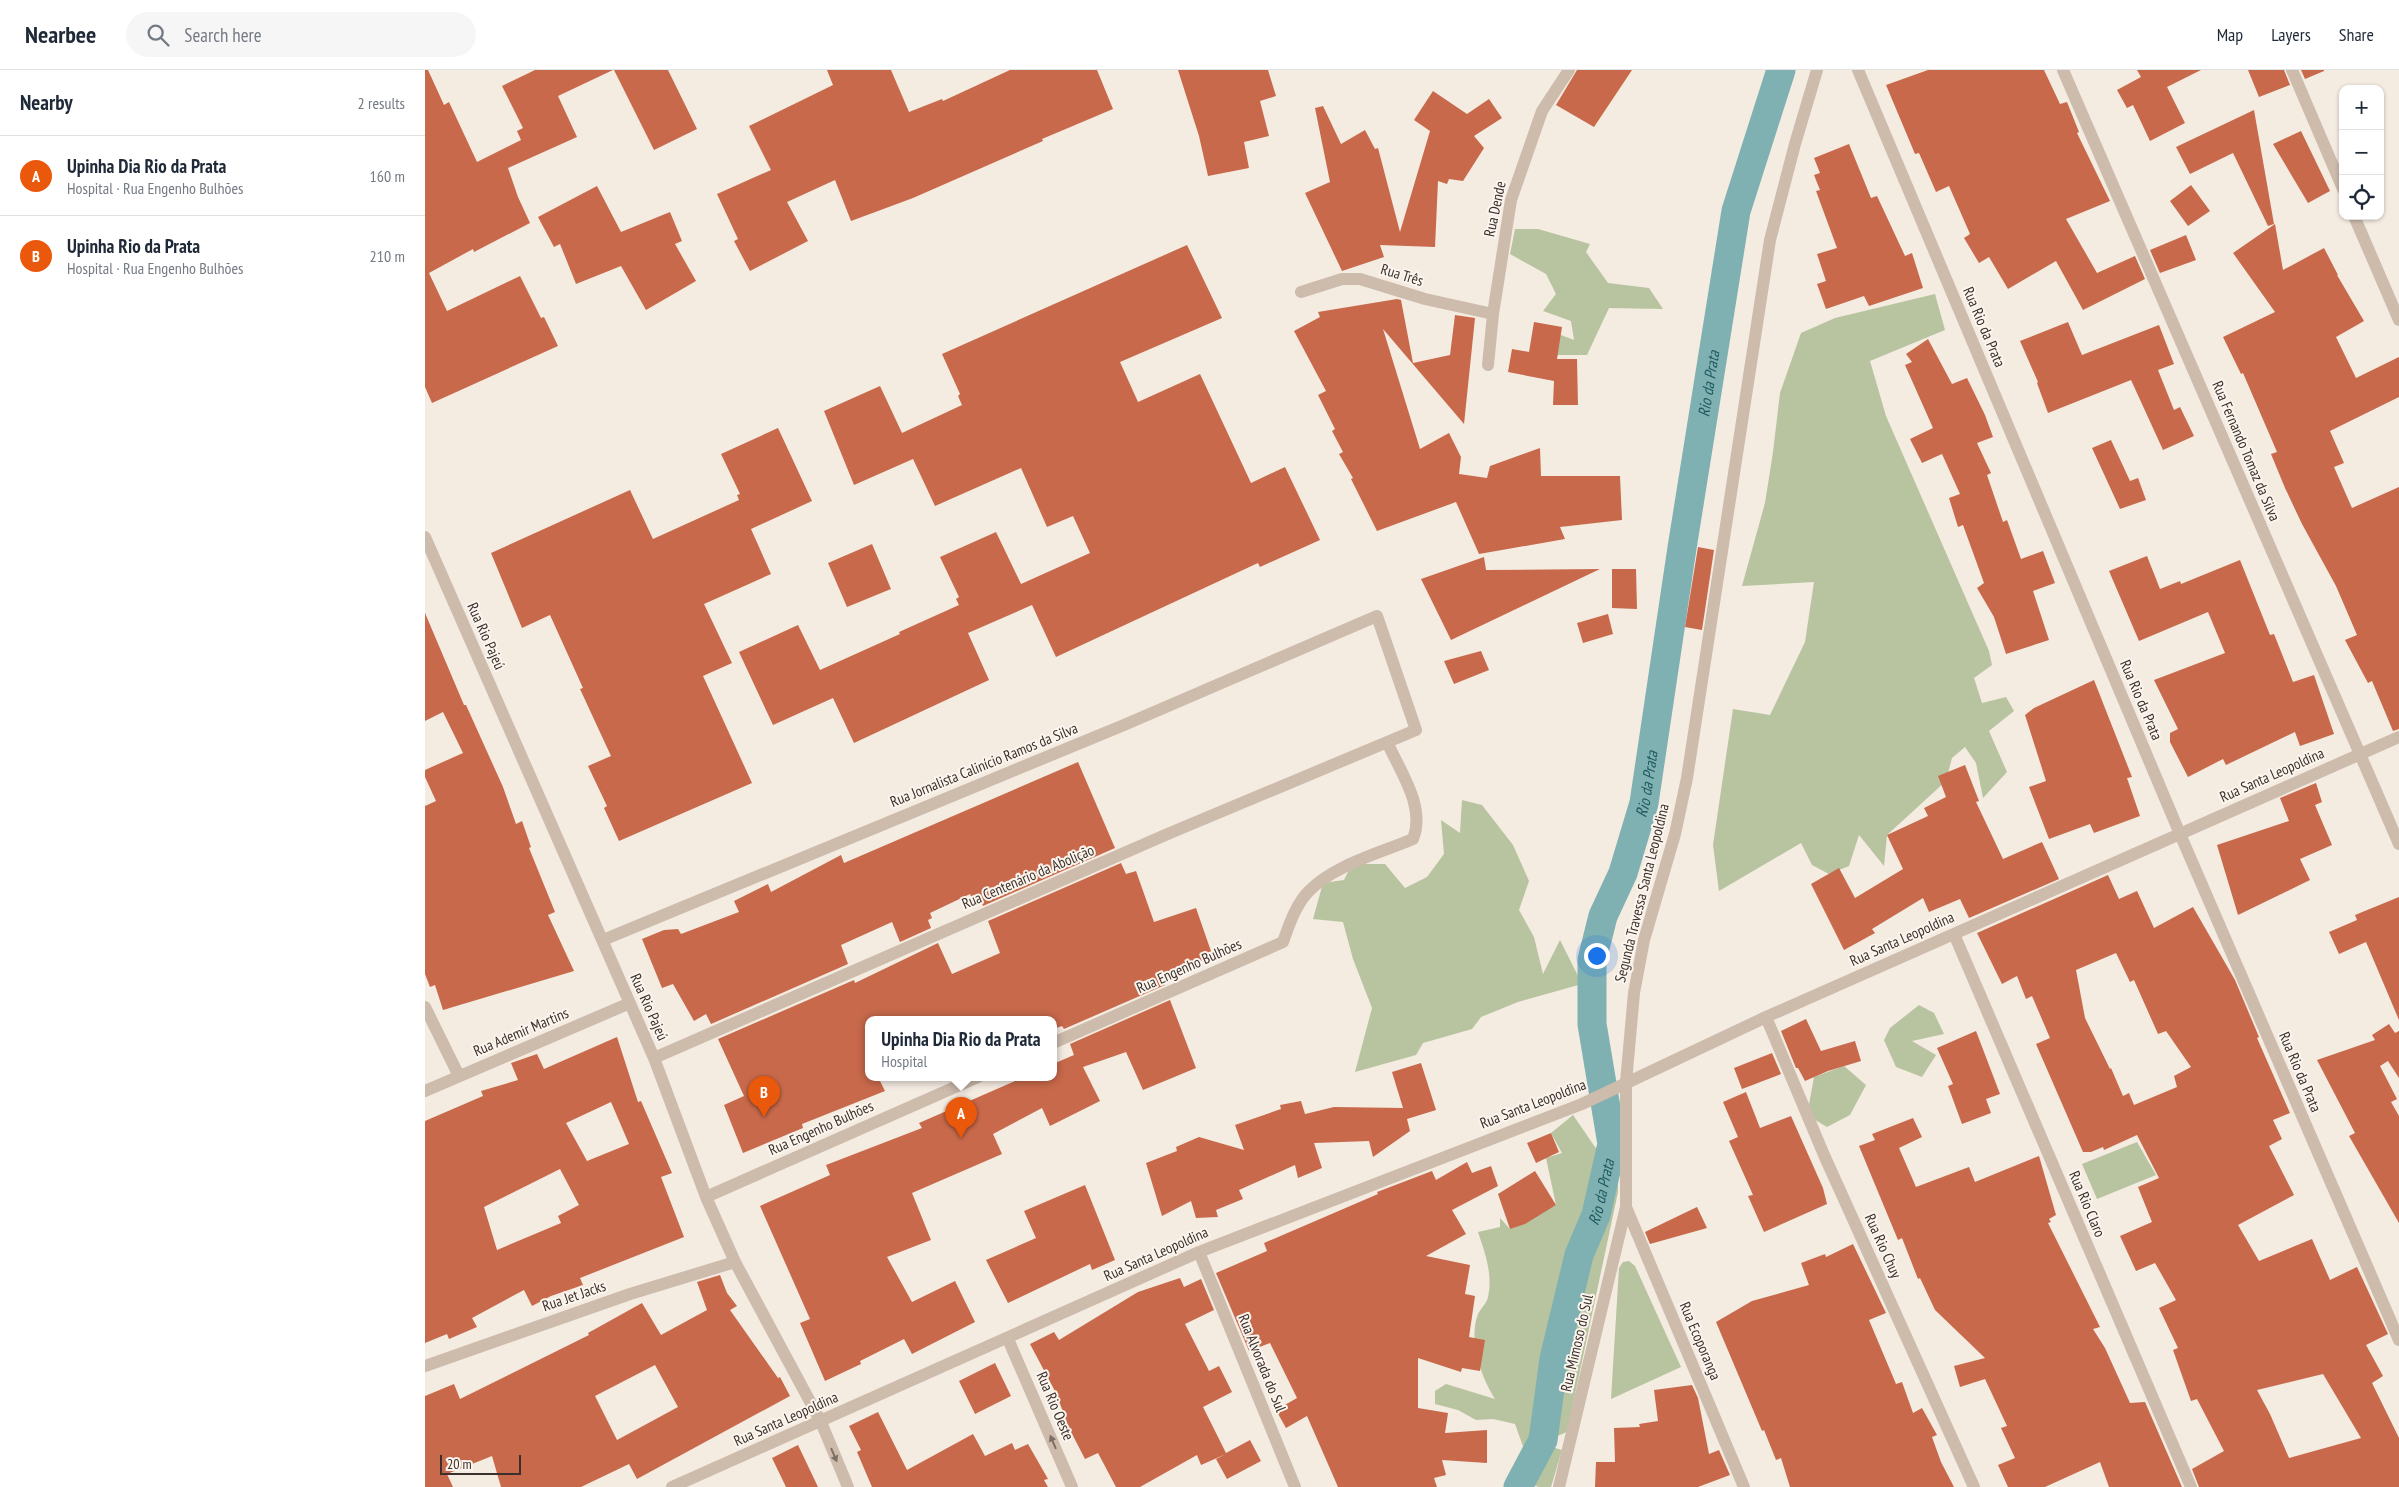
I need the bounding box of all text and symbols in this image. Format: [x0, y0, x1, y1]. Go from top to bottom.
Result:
search box [126, 12, 476, 57]
text: Nearbee [25, 19, 96, 50]
icon: search [144, 21, 172, 49]
text: Search here [184, 23, 262, 47]
text: Map [2217, 23, 2243, 46]
text: Layers [2271, 23, 2311, 46]
text: Share [2339, 23, 2374, 46]
map controls [2339, 85, 2384, 220]
button: + [2339, 85, 2384, 130]
text: Nearby [20, 89, 73, 116]
text: 2 results [358, 93, 405, 113]
button: − [2339, 130, 2384, 175]
text: Upinha Dia Rio da Prata [67, 154, 226, 178]
text: A [32, 166, 40, 186]
text: 160 m [370, 166, 405, 186]
button: locate [2339, 175, 2384, 220]
text: Hospital · Rua Engenho Bulhões [67, 178, 243, 198]
street label: Rua Dende [1479, 179, 1510, 238]
text: Upinha Rio da Prata [67, 234, 200, 258]
text: B [32, 246, 40, 266]
text: 210 m [370, 246, 405, 266]
text: Hospital · Rua Engenho Bulhões [67, 258, 243, 278]
street label: Rua Três [1379, 259, 1426, 290]
street label: Rua Rio da Prata [1959, 284, 2010, 370]
water label: Rio da Prata [1693, 348, 1724, 418]
street label: Rua Fernando Tomaz da Silva [2208, 378, 2285, 524]
street label: Rua Rio Pajeú [463, 599, 510, 672]
street label: Rua Rio da Prata [2116, 657, 2167, 743]
street label: Rua Jornalista Calinício Ramos da Silva [887, 718, 1080, 811]
street label: Rua Santa Leopoldina [2217, 743, 2327, 806]
water label: Rio da Prata [1630, 748, 1662, 819]
street label: Segunda Travessa Santa Leopoldina [1610, 802, 1673, 984]
street label: Rua Centenário da Abolição [959, 840, 1097, 913]
street label: Rua Santa Leopoldina [1847, 907, 1957, 970]
street label: Rua Engenho Bulhões [1133, 934, 1244, 997]
your location [1584, 943, 1610, 969]
street label: Rua Rio Pajeú [626, 970, 673, 1043]
street label: Rua Ademir Martins [470, 1003, 571, 1060]
popup [865, 1016, 1057, 1081]
text: Upinha Dia Rio da Prata [881, 1027, 1041, 1051]
street label: Rua Rio da Prata [2275, 1029, 2326, 1115]
text: Hospital [881, 1051, 927, 1071]
street label: Rua Santa Leopoldina [1477, 1075, 1589, 1132]
pin: B [748, 1076, 780, 1117]
street label: Rua Engenho Bulhões [765, 1096, 876, 1159]
pin: A [945, 1097, 977, 1138]
water label: Rio da Prata [1583, 1156, 1619, 1228]
street label: Rua Rio Claro [2065, 1168, 2110, 1240]
street label: Rua Rio Chuy [1861, 1211, 1906, 1281]
street label: Rua Santa Leopoldina [1101, 1222, 1211, 1285]
street label: Rua Jet Jacks [540, 1276, 608, 1315]
street label: Rua Mimoso do Sul [1556, 1292, 1597, 1393]
street label: Rua Ecoporanga [1675, 1299, 1725, 1383]
street label: Rua Alvorada do Sul [1234, 1311, 1291, 1415]
street label: Rua Rio Oeste [1033, 1369, 1078, 1443]
street label: Rua Santa Leopoldina [731, 1387, 841, 1450]
one-way arrow [1048, 1435, 1056, 1449]
one-way arrow [831, 1448, 839, 1462]
scale bar [440, 1452, 521, 1475]
text: 20 m [447, 1455, 472, 1473]

